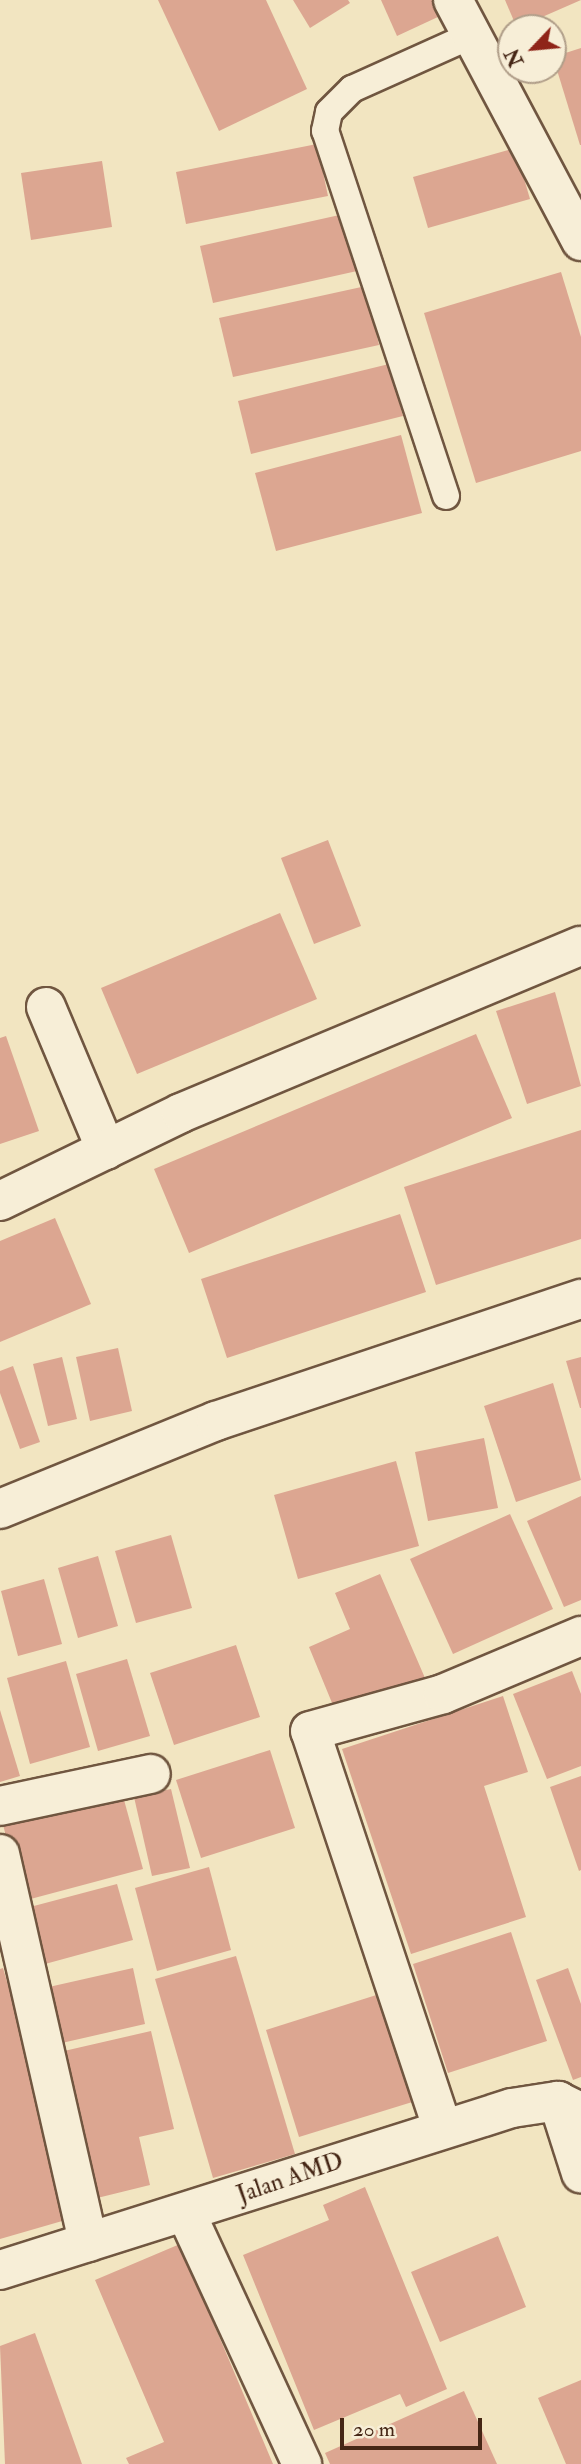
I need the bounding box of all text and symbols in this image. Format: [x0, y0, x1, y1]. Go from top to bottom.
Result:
north arrow [497, 14, 567, 84]
text: N [500, 44, 529, 70]
street label: Jalan AMD [233, 2146, 347, 2210]
scale bar [343, 2404, 485, 2448]
text: 20 m [353, 2416, 395, 2443]

